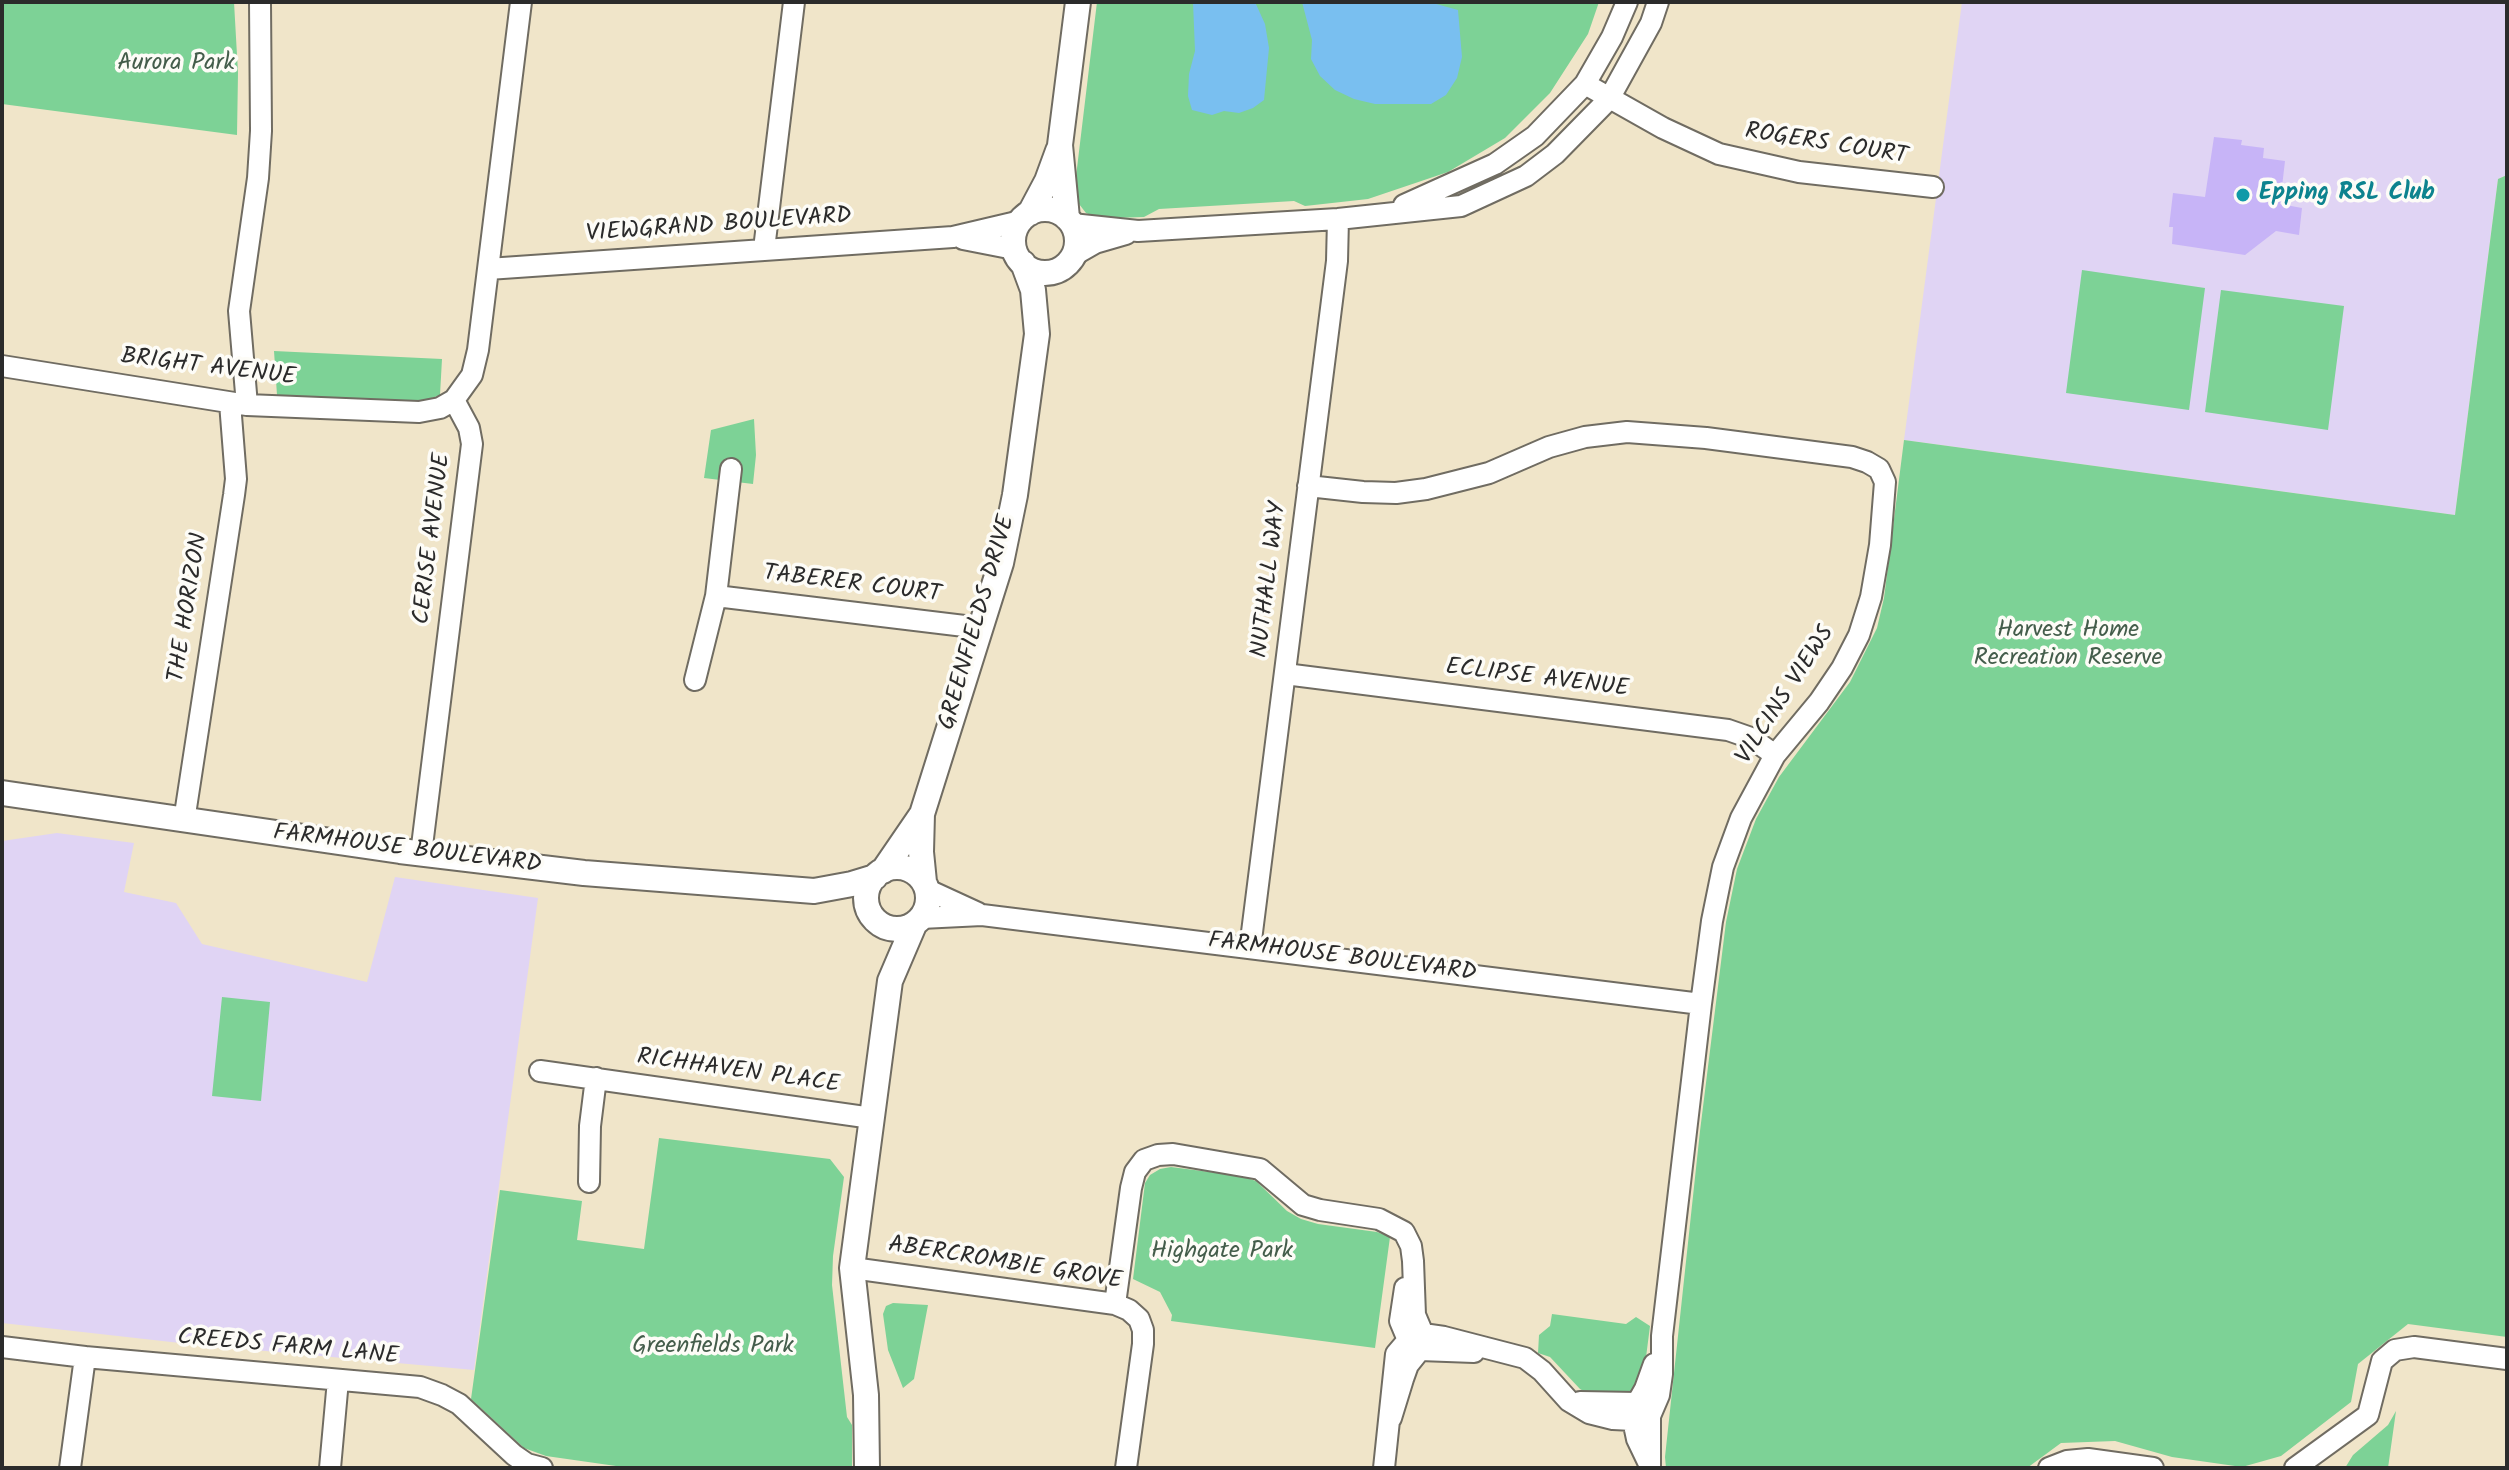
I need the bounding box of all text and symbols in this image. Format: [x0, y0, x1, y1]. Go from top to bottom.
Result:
park label: Aurora Park [117, 51, 235, 79]
street label: ROGERS COURT [1743, 119, 1909, 173]
place label: Epping RSL Club [2259, 181, 2435, 209]
marker: Epping RSL Club [2234, 186, 2252, 204]
street label: VIEWGRAND BOULEVARD [585, 203, 853, 251]
street label: BRIGHT AVENUE [119, 344, 297, 394]
street label: CERISE AVENUE [409, 452, 459, 626]
street label: NUTHALL WAY [1247, 500, 1295, 660]
street label: GREENFIELDS DRIVE [935, 512, 1023, 734]
street label: THE HORIZON [164, 531, 216, 685]
street label: TABERER COURT [762, 561, 942, 611]
park label: Harvest Home Recreation Reserve [1974, 618, 2162, 674]
street label: VILCINS VIEWS [1731, 621, 1843, 771]
street label: ECLIPSE AVENUE [1444, 654, 1630, 706]
street label: FARMHOUSE BOULEVARD [271, 820, 543, 882]
street label: FARMHOUSE BOULEVARD [1206, 928, 1478, 990]
street label: RICHHAVEN PLACE [635, 1045, 841, 1101]
street label: ABERCROMBIE GROVE [886, 1232, 1124, 1298]
park label: Highgate Park [1151, 1239, 1293, 1267]
street label: CREEDS FARM LANE [176, 1325, 400, 1373]
park label: Greenfields Park [632, 1334, 794, 1362]

